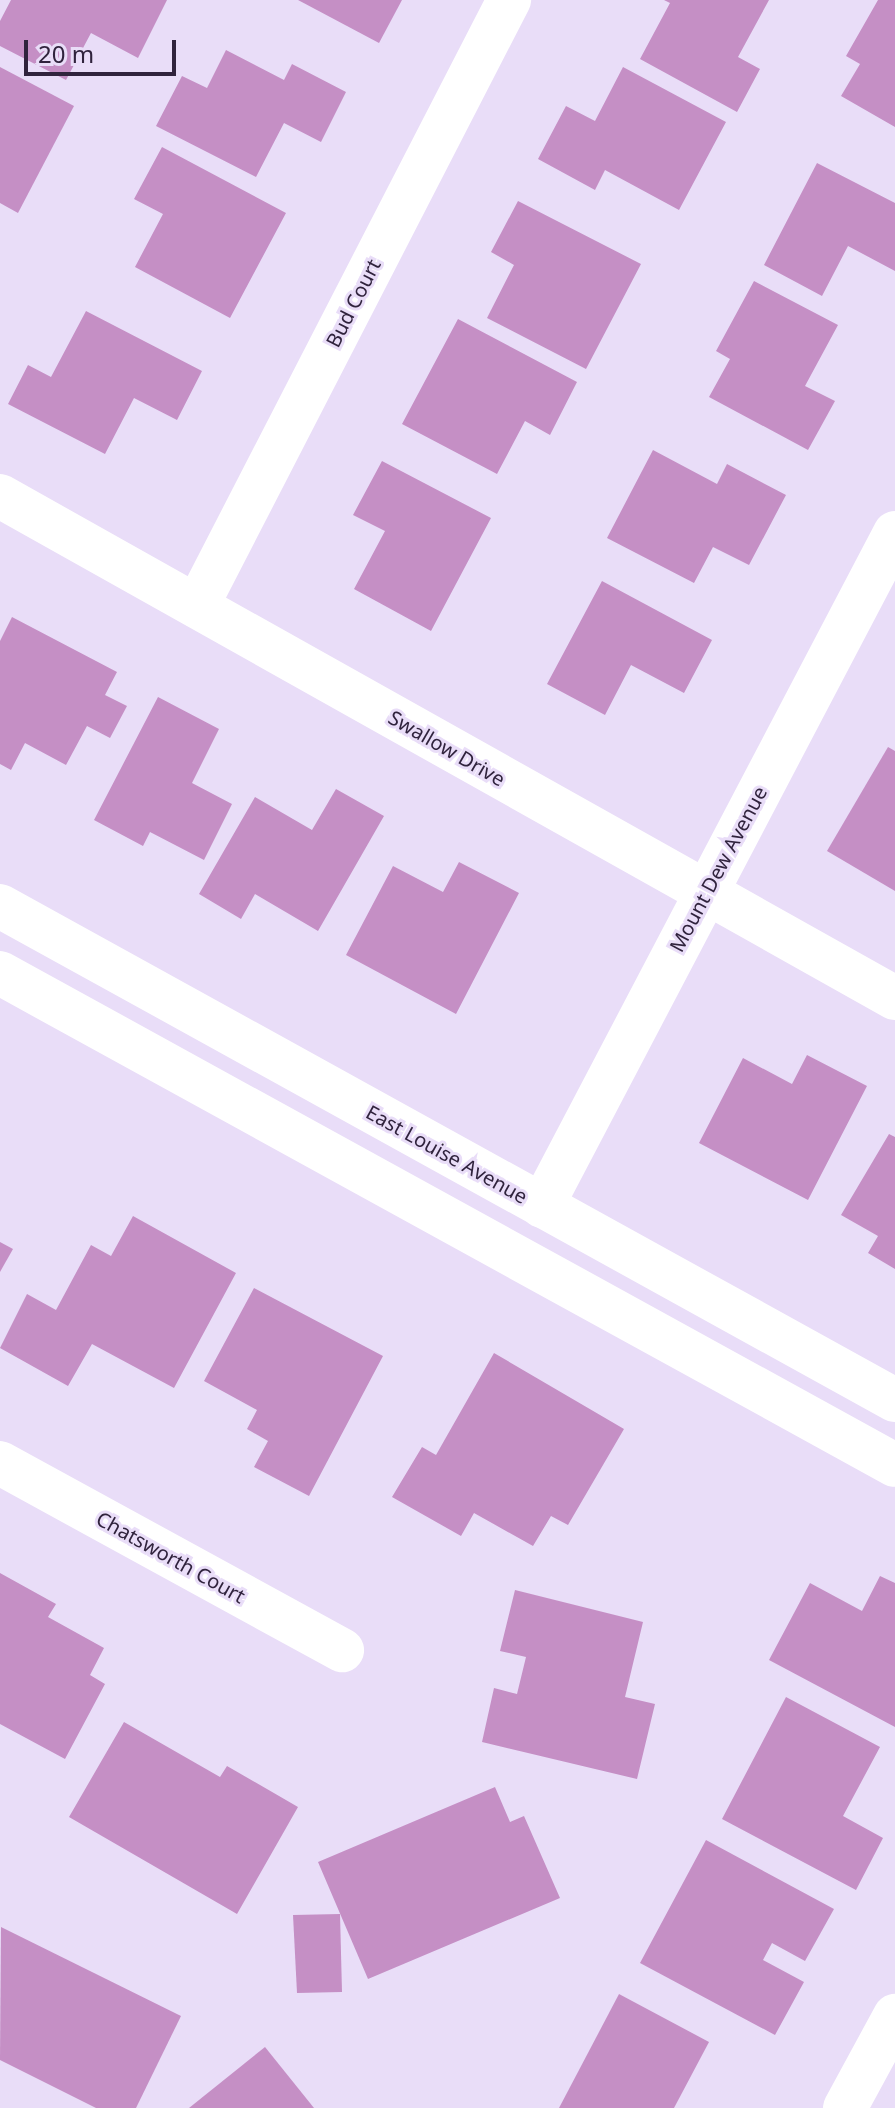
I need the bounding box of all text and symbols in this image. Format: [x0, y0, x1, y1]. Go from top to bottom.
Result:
scale bar [28, 24, 180, 74]
text: 20 m [38, 37, 94, 70]
street label: Bud Court [321, 255, 385, 351]
street label: Swallow Drive [385, 705, 509, 791]
street label: Mount Dew Avenue [664, 782, 772, 956]
street label: East Louise Avenue [362, 1100, 532, 1208]
street label: Chatsworth Court [92, 1506, 250, 1608]

